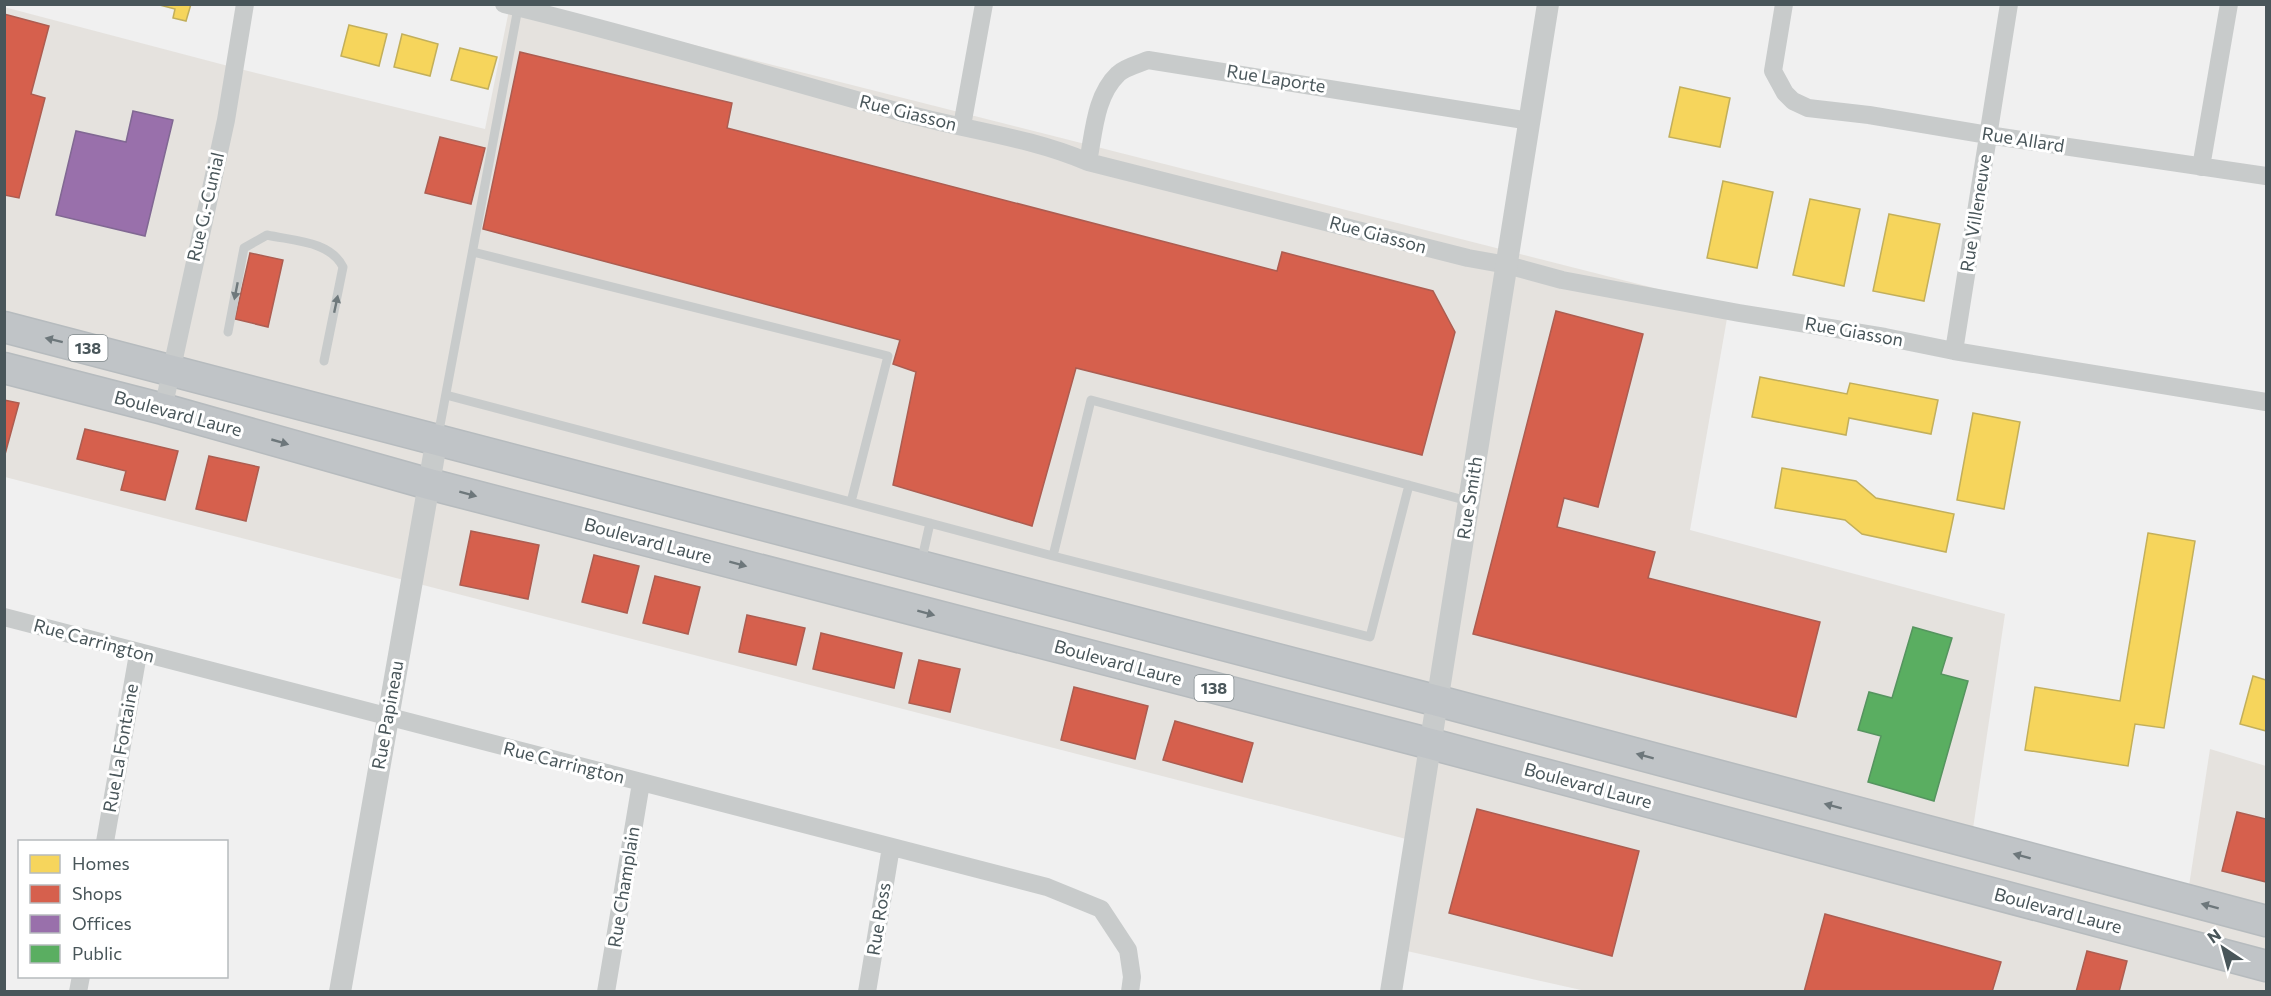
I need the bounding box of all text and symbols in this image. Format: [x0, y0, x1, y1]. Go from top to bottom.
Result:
street label: Rue Laporte [1225, 59, 1327, 97]
street label: Rue Giasson [857, 89, 959, 135]
street label: Rue Allard [1980, 122, 2066, 156]
street label: Rue G.-Cunial [182, 150, 228, 263]
street label: Rue Villeneuve [1955, 152, 1995, 273]
street label: Rue Giasson [1327, 211, 1429, 258]
one-way arrow [231, 282, 240, 301]
one-way arrow [332, 294, 341, 313]
street label: Rue Giasson [1803, 312, 1905, 350]
one-way arrow [45, 334, 64, 344]
road number: 138 [68, 335, 107, 361]
street label: Boulevard Laure [112, 385, 245, 441]
one-way arrow [271, 438, 289, 447]
street label: Rue Smith [1452, 455, 1486, 541]
one-way arrow [459, 490, 477, 499]
street label: Boulevard Laure [582, 512, 715, 568]
one-way arrow [729, 560, 747, 569]
one-way arrow [917, 609, 936, 619]
street label: Rue Carrington [31, 613, 157, 667]
street label: Boulevard Laure [1052, 634, 1185, 690]
street label: Rue Papineau [367, 659, 407, 771]
road number: 138 [1194, 675, 1234, 701]
street label: Rue La Fontaine [98, 682, 142, 814]
street label: Rue Carrington [501, 736, 627, 788]
one-way arrow [1635, 750, 1654, 760]
street label: Boulevard Laure [1522, 757, 1655, 813]
one-way arrow [1824, 800, 1842, 810]
street label: Rue Champlain [603, 825, 643, 949]
legend [18, 840, 228, 978]
one-way arrow [2012, 850, 2031, 860]
text: Homes [72, 852, 130, 874]
street label: Rue Ross [861, 881, 895, 957]
text: Shops [72, 882, 122, 904]
street label: Boulevard Laure [1992, 882, 2125, 938]
one-way arrow [2201, 900, 2219, 910]
text: Offices [72, 912, 132, 934]
north arrow [2193, 918, 2253, 978]
text: N [2203, 924, 2224, 947]
text: Public [72, 942, 122, 964]

